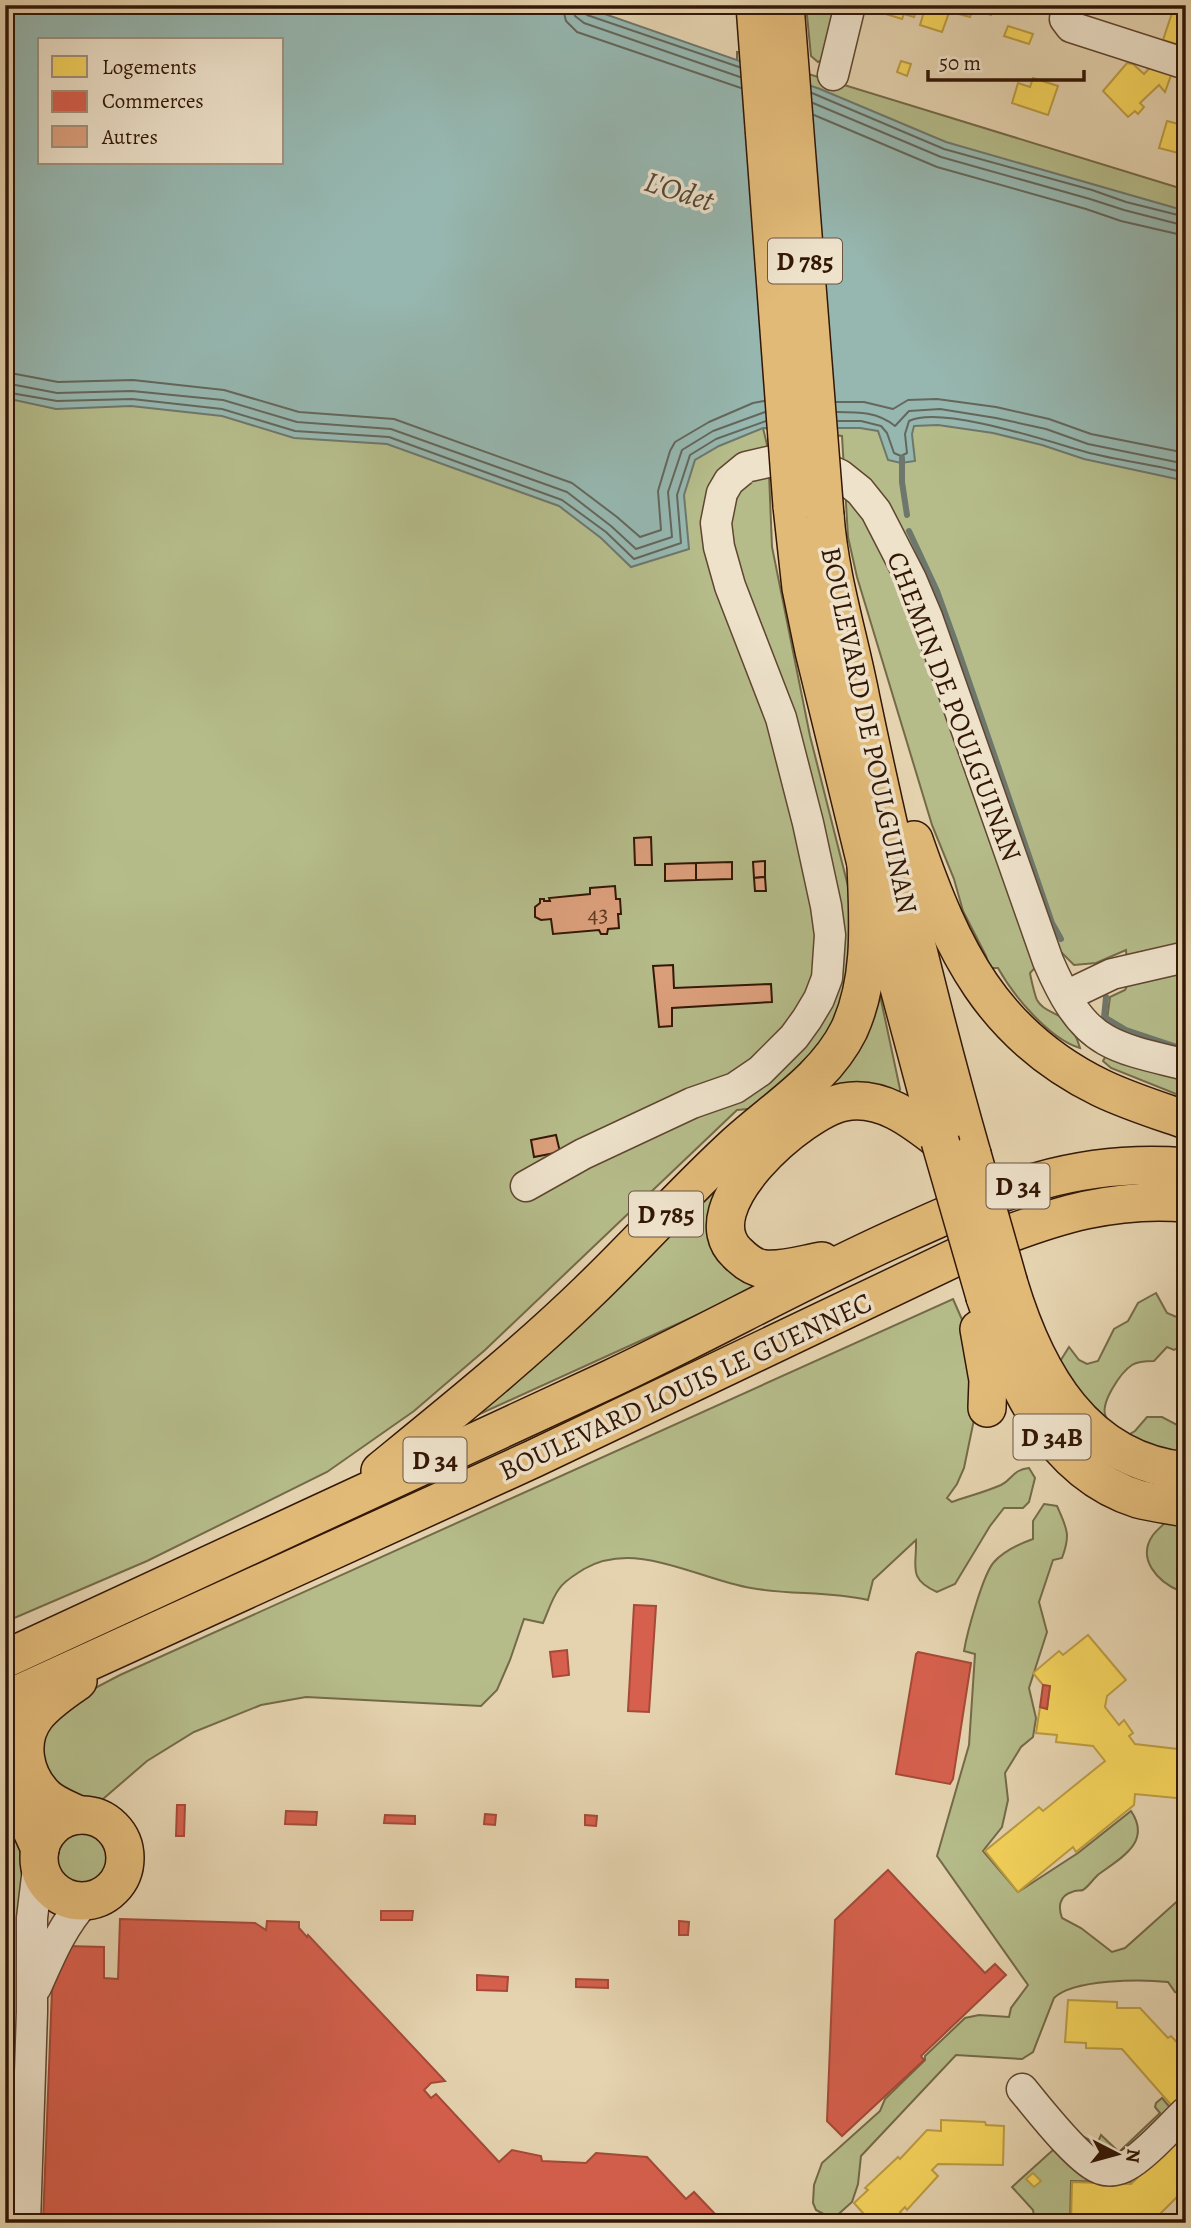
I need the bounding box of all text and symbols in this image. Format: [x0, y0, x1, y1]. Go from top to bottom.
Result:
legend [38, 38, 284, 164]
scale bar [928, 38, 1084, 82]
text: 50 m [939, 49, 981, 77]
text: Logements [102, 53, 197, 81]
text: Commerces [102, 87, 204, 115]
text: Autres [101, 123, 158, 151]
water label: L'Odet [640, 161, 720, 221]
road number: D 785 [768, 238, 842, 284]
street label: BOULEVARD DE POULGUINAN [812, 543, 926, 917]
street label: CHEMIN DE POULGUINAN [877, 546, 1031, 867]
house number: 43 [588, 898, 608, 930]
road number: D 34 [986, 1163, 1050, 1208]
road number: D 785 [629, 1191, 703, 1236]
street label: BOULEVARD LOUIS LE GUENNEC [493, 1284, 878, 1490]
road number: D 34B [1014, 1414, 1090, 1460]
road number: D 34 [404, 1438, 466, 1483]
north arrow [1082, 2120, 1152, 2190]
text: N [1119, 2147, 1147, 2164]

